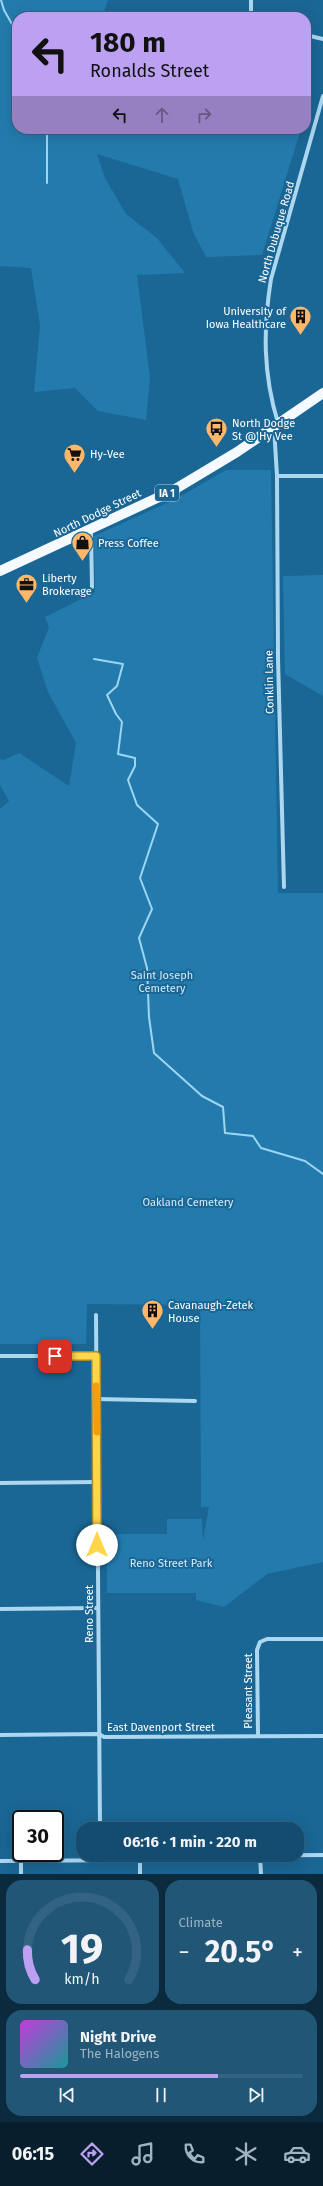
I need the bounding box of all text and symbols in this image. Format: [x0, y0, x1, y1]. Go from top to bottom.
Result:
text: 180 m [90, 26, 166, 59]
icon: left [24, 28, 76, 80]
text: Ronalds Street [90, 60, 209, 82]
icon: left [109, 104, 131, 126]
icon: ahead [151, 104, 173, 126]
icon: right [193, 104, 215, 126]
street label: North Dubuque Road [256, 180, 297, 284]
building icon: University of Iowa Healthcare [288, 304, 314, 337]
place label: University of Iowa Healthcare [206, 305, 287, 331]
bus stop icon: North Dodge St @ Hy Vee [204, 416, 230, 449]
place label: North Dodge St @ Hy Vee [232, 417, 295, 443]
supermarket icon: Hy-Vee [61, 441, 87, 474]
place label: Hy-Vee [90, 448, 125, 461]
road number: IA 1 [155, 485, 179, 501]
street label: North Dodge Street [51, 487, 143, 540]
shop icon: Press Coffee [70, 530, 96, 563]
place label: Press Coffee [98, 537, 159, 550]
office icon: Liberty Brokerage [14, 571, 40, 604]
place label: Liberty Brokerage [42, 572, 92, 598]
street label: Conklin Lane [262, 650, 277, 714]
park label: Saint Joseph Cemetery [131, 969, 193, 995]
park label: Oakland Cemetery [142, 1196, 234, 1209]
building icon: Cavanaugh-Zetek House [139, 1298, 165, 1331]
place label: Cavanaugh-Zetek House [168, 1299, 253, 1325]
pin [38, 1339, 72, 1373]
icon: arrive [44, 1345, 66, 1367]
position arrow [76, 1524, 118, 1566]
park label: Reno Street Park [130, 1557, 213, 1570]
street label: Reno Street [83, 1585, 96, 1643]
street label: Pleasant Street [242, 1653, 255, 1729]
street label: East Davenport Street [107, 1721, 215, 1734]
speed limit sign: 30 [12, 1810, 64, 1862]
text: 06:16 · 1 min · 220 m [123, 1833, 257, 1851]
text: Climate [179, 1915, 223, 1930]
text: 19 [61, 1924, 104, 1974]
text: 20.5° [205, 1934, 277, 1970]
text: − [179, 1939, 190, 1966]
text: + [292, 1939, 303, 1966]
text: km/h [65, 1971, 100, 1988]
text: Night Drive [80, 2028, 156, 2046]
text: The Halogens [80, 2046, 159, 2061]
icon: previous [56, 2084, 78, 2106]
icon: pause [150, 2084, 172, 2106]
icon: next [245, 2084, 267, 2106]
icon: directions [78, 2140, 106, 2168]
icon: music [129, 2140, 157, 2168]
icon: phone [180, 2140, 208, 2168]
icon: climate [232, 2140, 260, 2168]
icon: car [283, 2140, 311, 2168]
text: 06:15 [12, 2143, 54, 2165]

